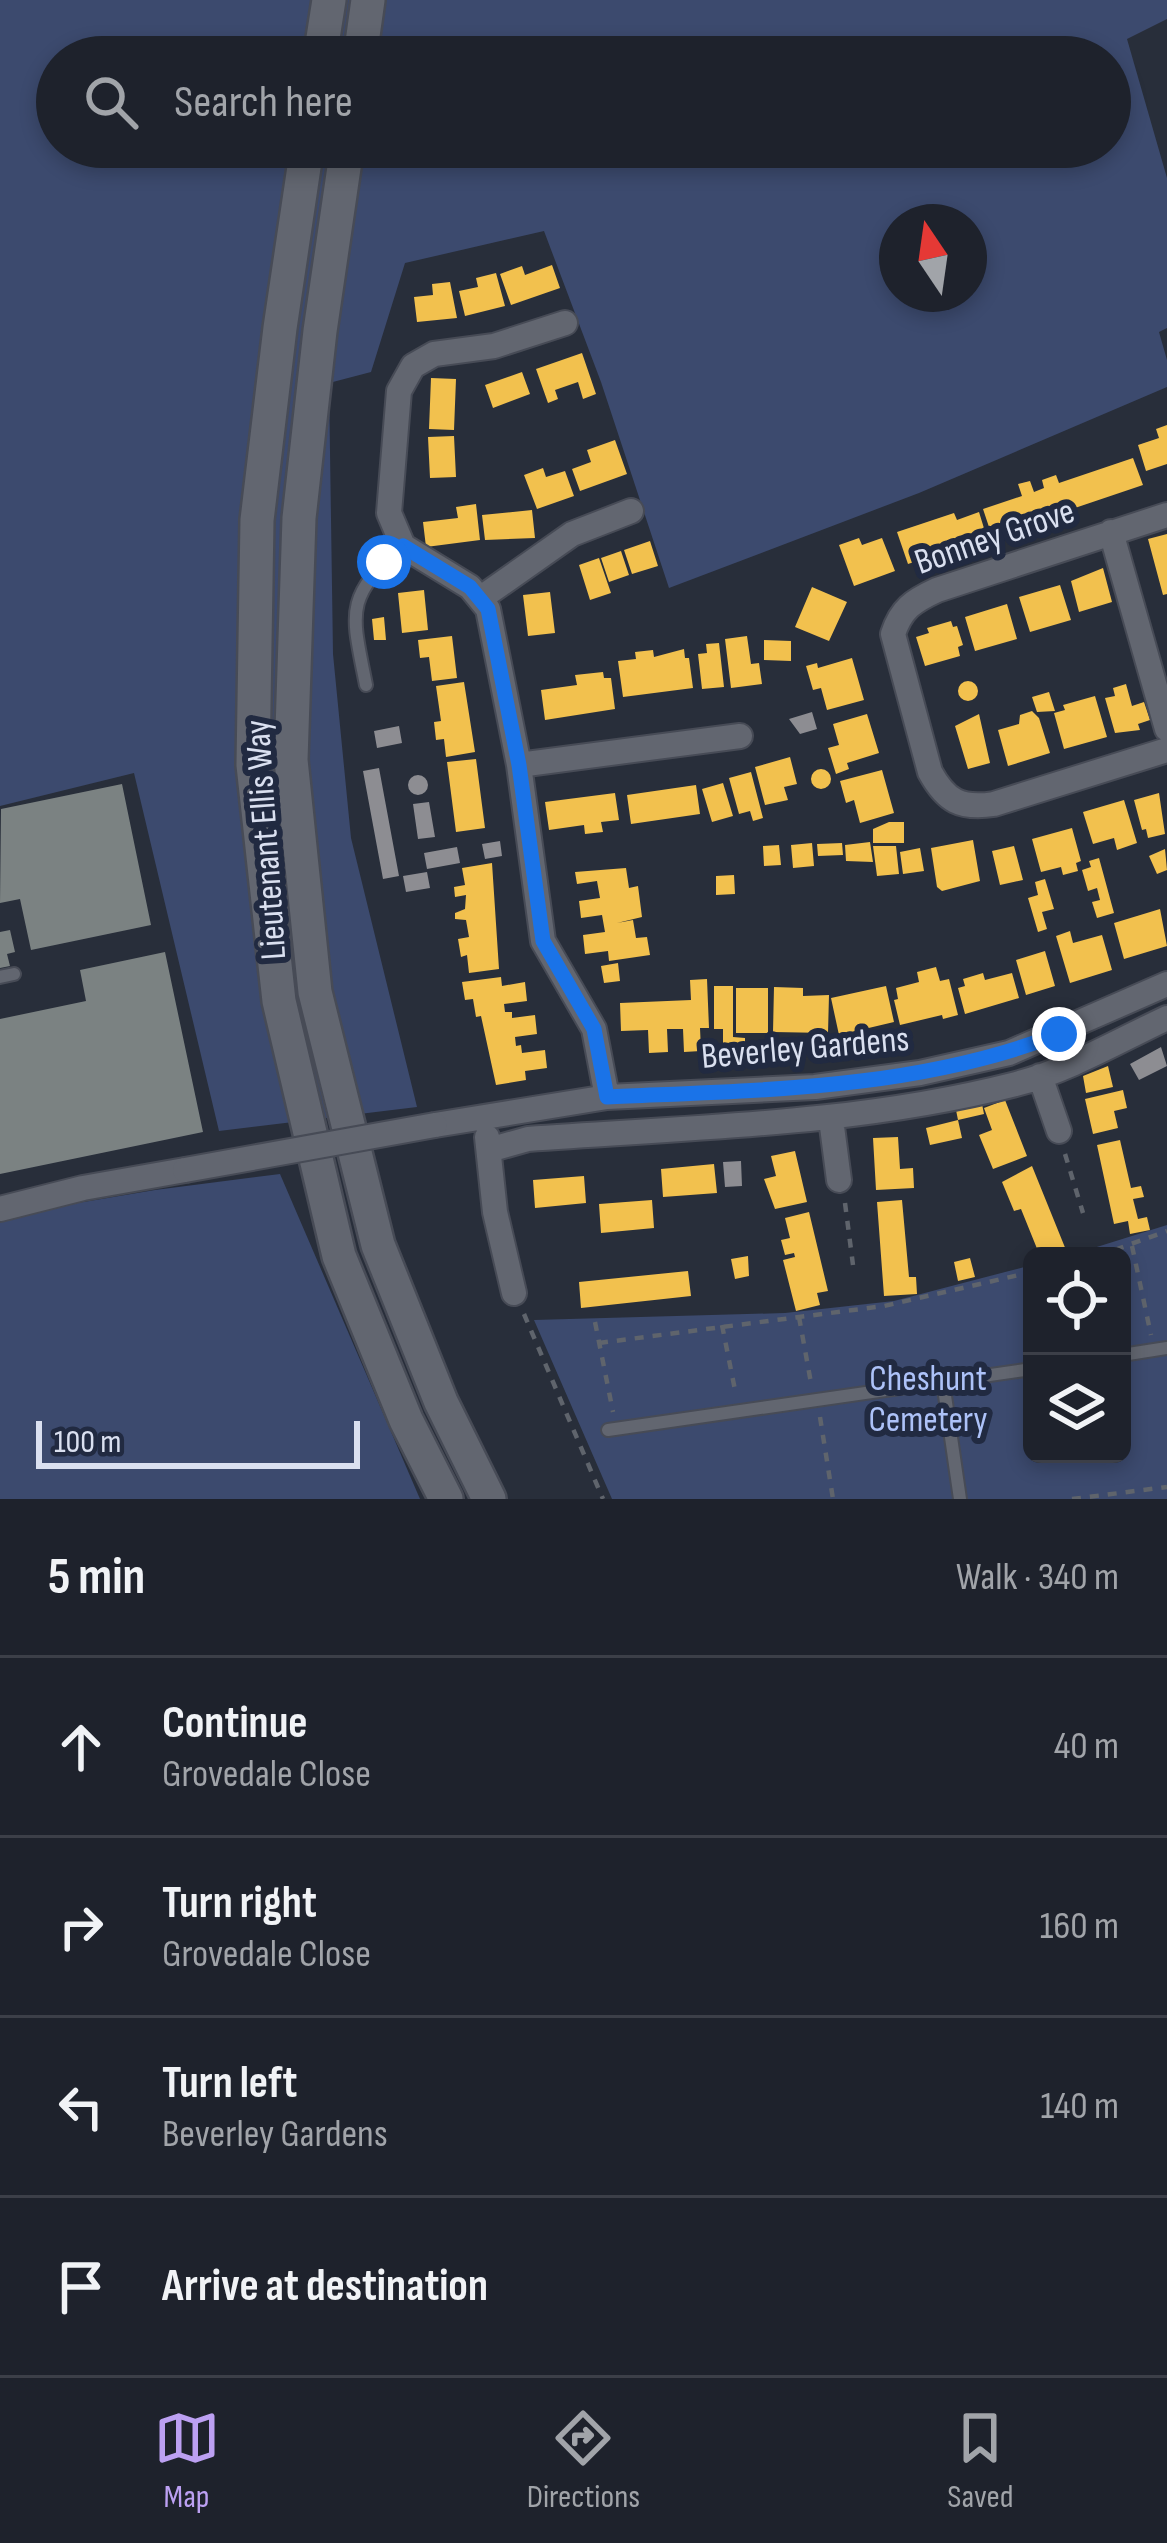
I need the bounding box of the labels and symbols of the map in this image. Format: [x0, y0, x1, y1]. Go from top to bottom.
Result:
north arrow [879, 204, 987, 312]
street label: Bonney Grove [909, 490, 1080, 585]
route start [357, 535, 411, 589]
street label: Lieutenant Ellis Way [237, 718, 296, 961]
route end [1032, 1007, 1086, 1061]
street label: Beverley Gardens [700, 1018, 911, 1079]
park label: Cheshunt Cemetery [869, 1358, 987, 1442]
scale bar [36, 1415, 360, 1468]

